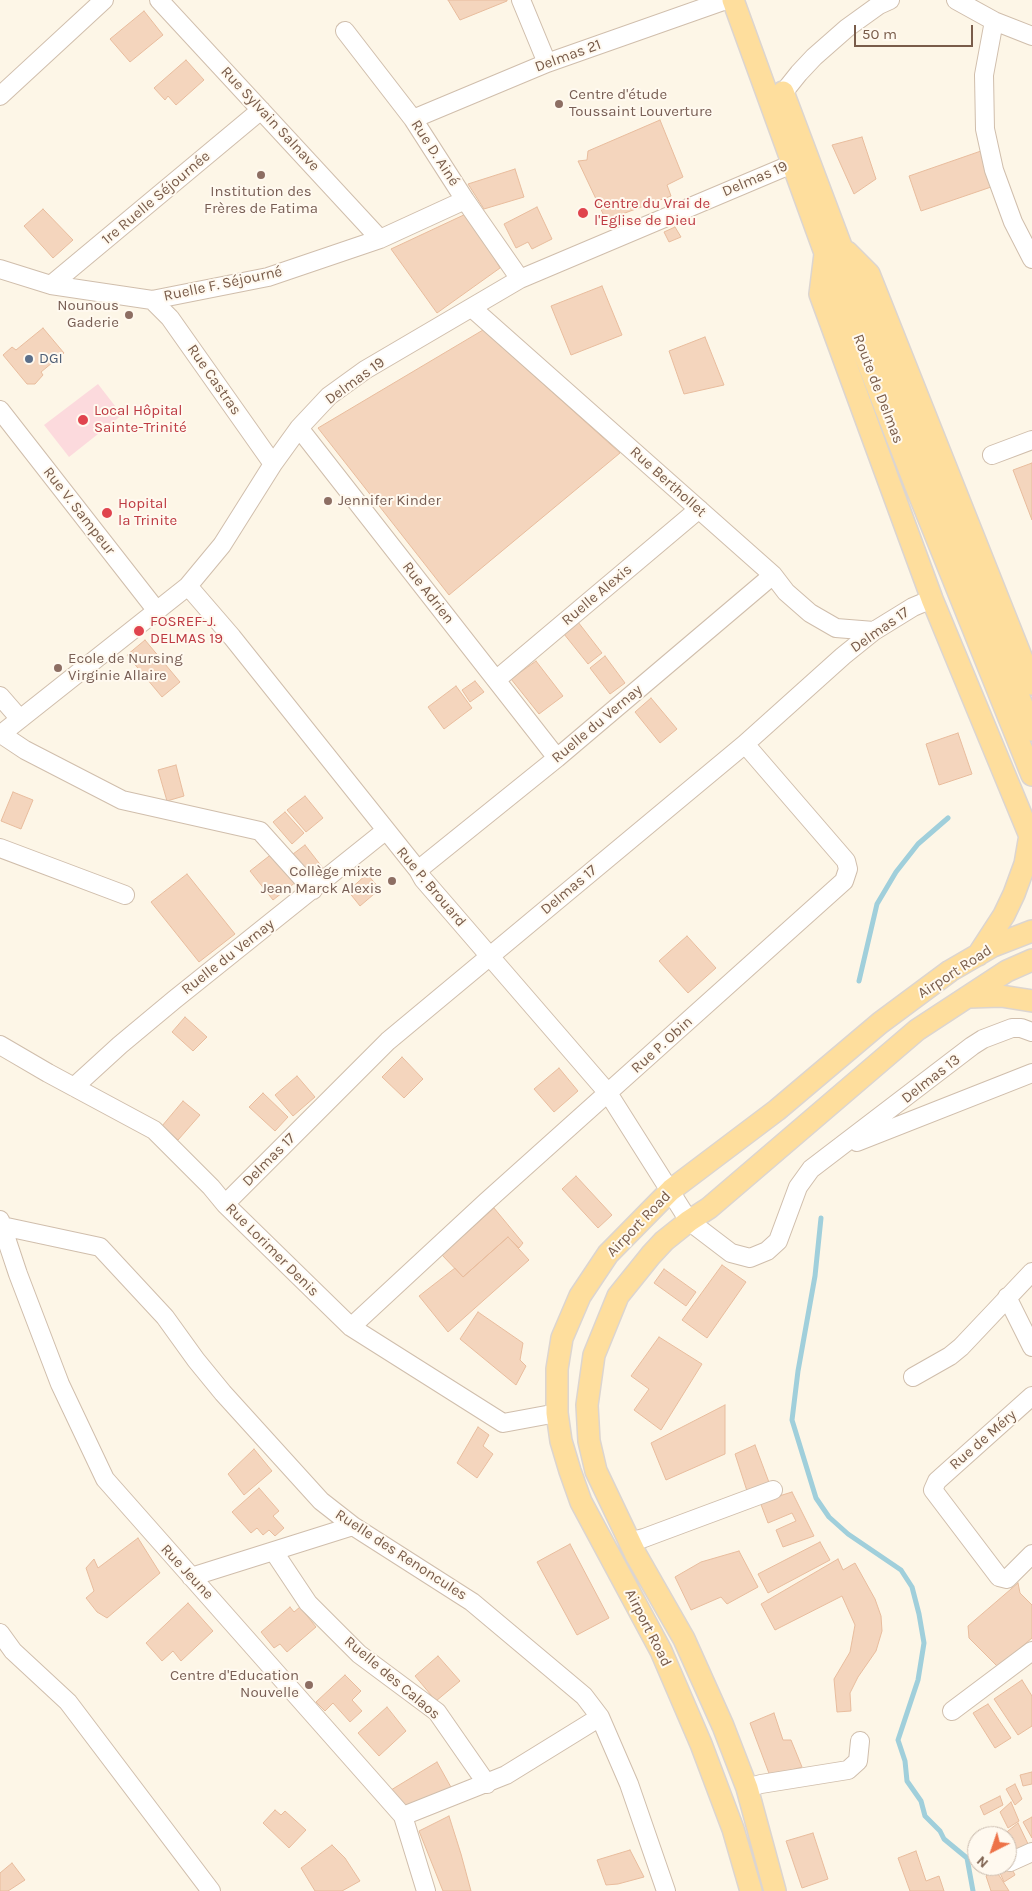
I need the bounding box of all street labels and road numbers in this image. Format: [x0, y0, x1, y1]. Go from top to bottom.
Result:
street label: Delmas 21 [532, 36, 604, 76]
street label: Rue Sylvain Salnave [217, 63, 323, 175]
street label: Rue D. Ainé [407, 116, 463, 190]
street label: 1re Ruelle Séjournée [98, 147, 214, 249]
street label: Delmas 19 [720, 157, 790, 201]
street label: Ruelle F. Séjourné [162, 263, 284, 305]
street label: Route de Delmas [849, 332, 907, 446]
street label: Rue Castras [183, 341, 245, 419]
street label: Delmas 19 [322, 353, 388, 409]
street label: Rue Berthollet [626, 443, 710, 521]
street label: Rue V. Sampeur [39, 463, 119, 559]
street label: Rue Adrien [398, 558, 458, 628]
street label: Ruelle Alexis [558, 560, 636, 630]
street label: Delmas 17 [847, 603, 913, 657]
street label: Ruelle du Vernay [548, 681, 646, 767]
street label: Rue P. Brouard [392, 843, 470, 931]
street label: Delmas 17 [537, 861, 601, 919]
street label: Ruelle du Vernay [178, 915, 278, 999]
street label: Airport Road [915, 941, 995, 1003]
street label: Rue P. Obin [628, 1013, 696, 1077]
street label: Delmas 13 [898, 1051, 964, 1107]
street label: Delmas 17 [239, 1130, 299, 1190]
street label: Airport Road [603, 1187, 675, 1261]
street label: Rue Lorimer Denis [222, 1200, 322, 1300]
street label: Rue de Méry [946, 1406, 1020, 1474]
street label: Ruelle des Renoncules [332, 1506, 470, 1604]
street label: Rue Jeune [157, 1541, 217, 1603]
street label: Airport Road [621, 1586, 675, 1670]
street label: Ruelle des Calaos [340, 1633, 444, 1723]

